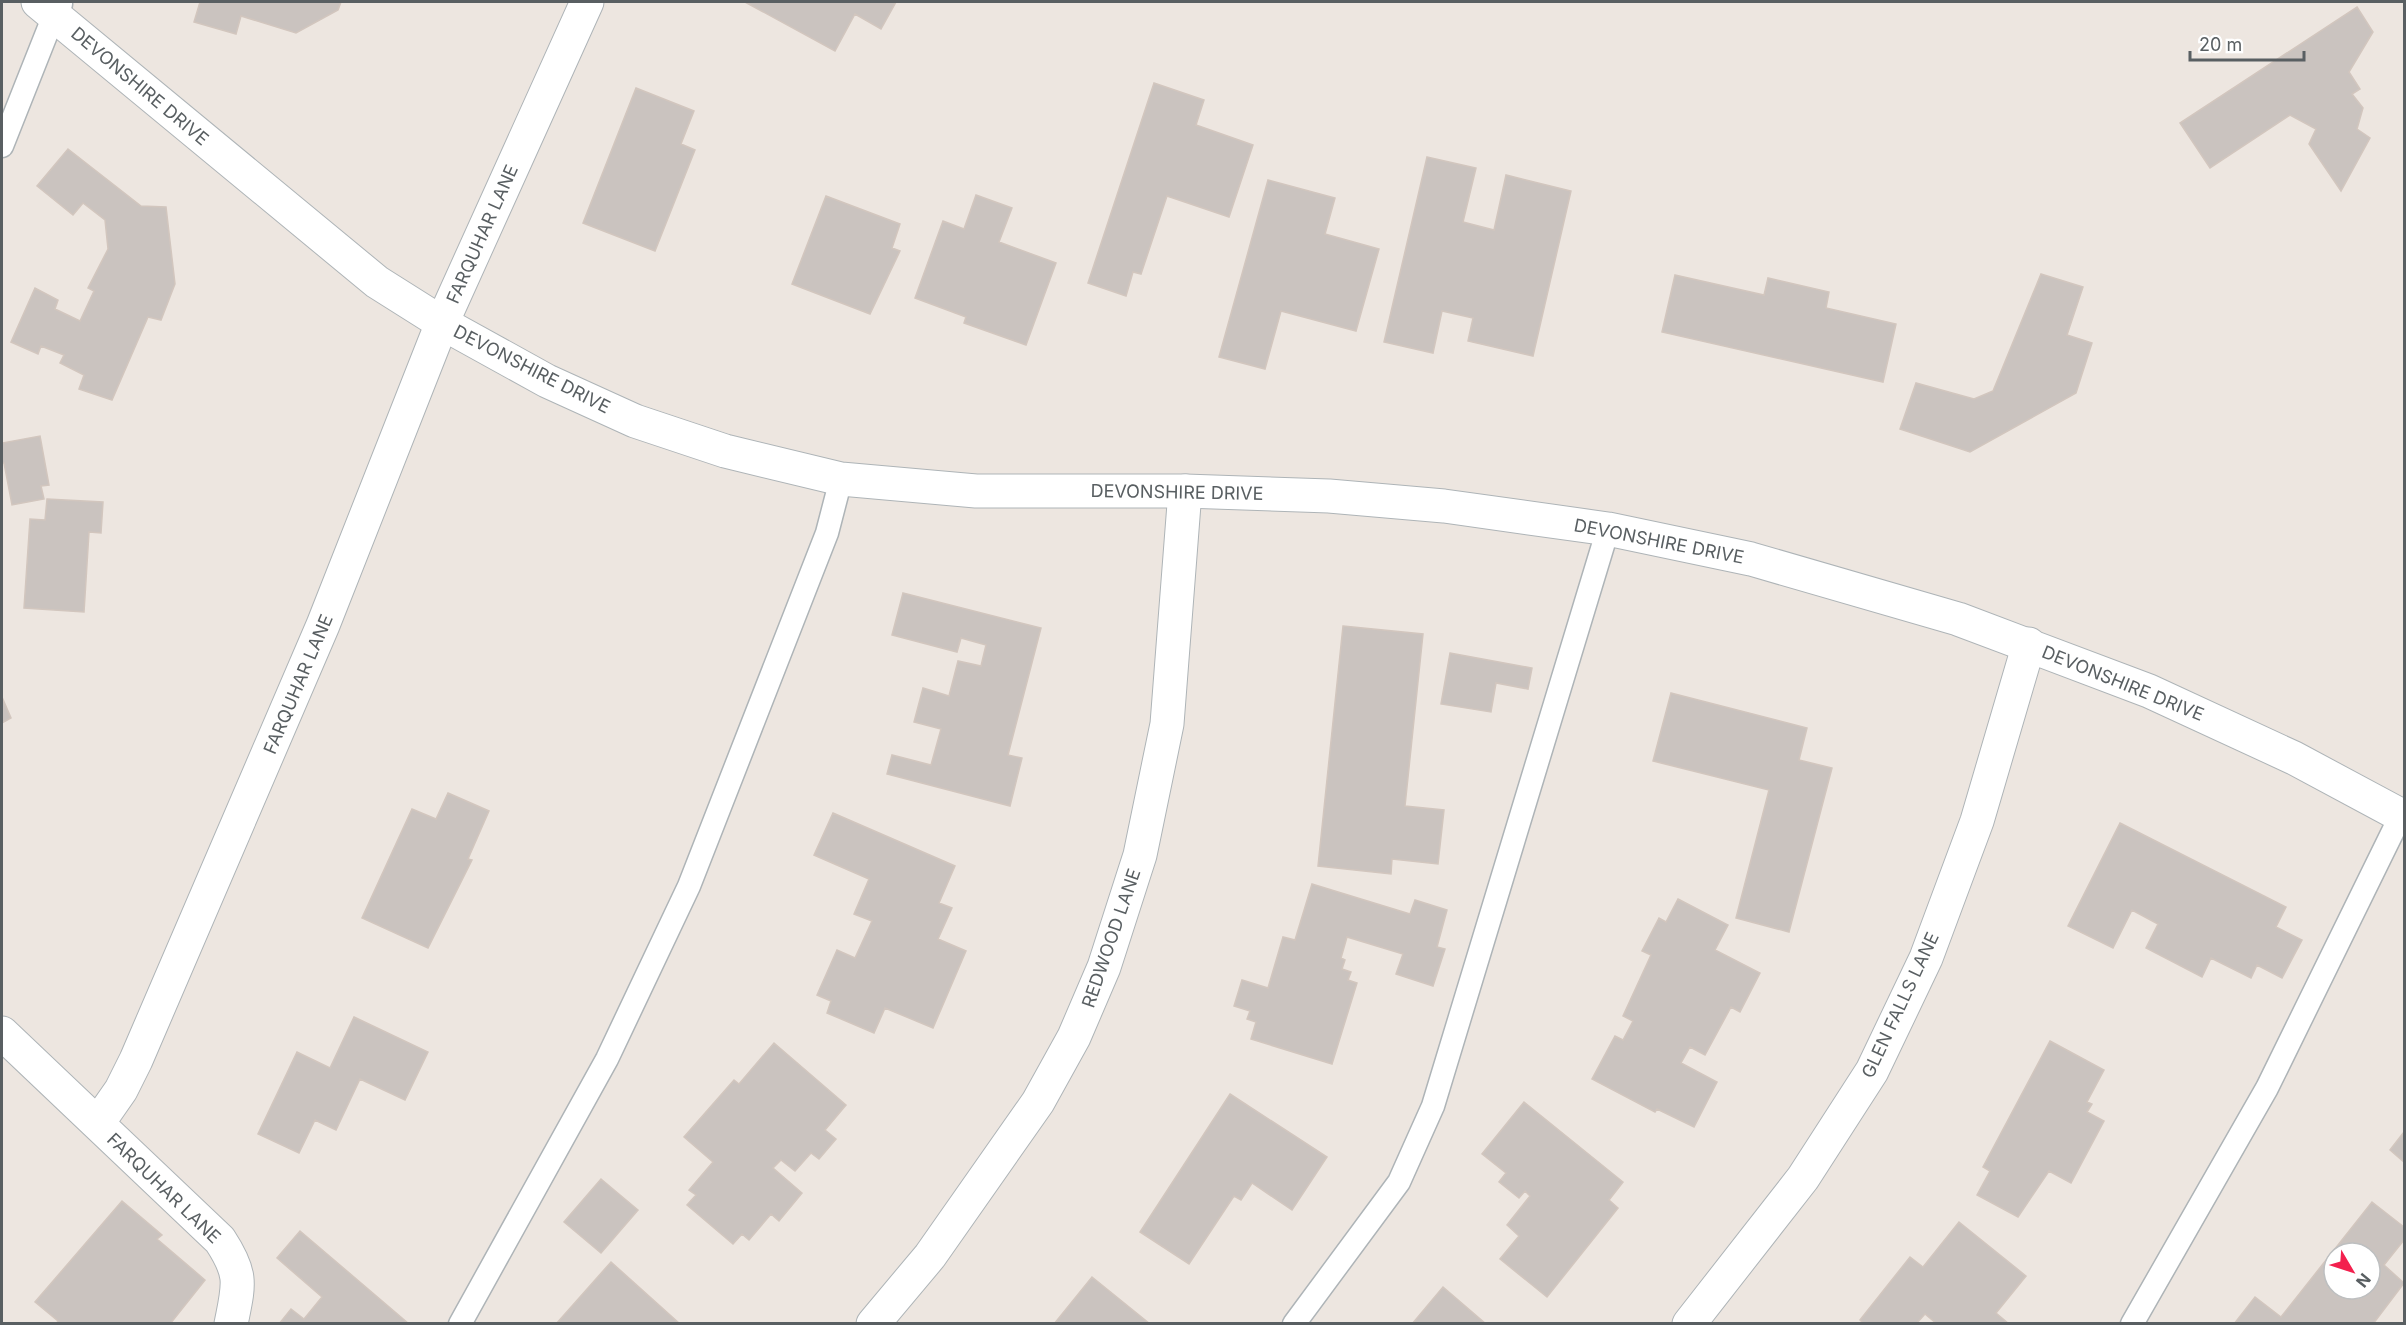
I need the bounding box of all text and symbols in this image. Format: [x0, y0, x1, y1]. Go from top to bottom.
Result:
street label: DEVONSHIRE DRIVE [67, 22, 213, 150]
scale bar [2190, 24, 2304, 62]
text: 20 m [2199, 34, 2242, 55]
street label: FARQUHAR LANE [442, 161, 522, 307]
street label: DEVONSHIRE DRIVE [450, 320, 614, 418]
street label: DEVONSHIRE DRIVE [1090, 480, 1264, 504]
street label: DEVONSHIRE DRIVE [1572, 514, 1746, 568]
street label: FARQUHAR LANE [259, 611, 337, 757]
street label: DEVONSHIRE DRIVE [2039, 641, 2207, 725]
street label: REDWOOD LANE [1077, 866, 1145, 1010]
street label: GLEN FALLS LANE [1857, 929, 1943, 1081]
street label: FARQUHAR LANE [103, 1128, 225, 1248]
north arrow [2322, 1241, 2382, 1301]
text: N [2352, 1269, 2375, 1291]

